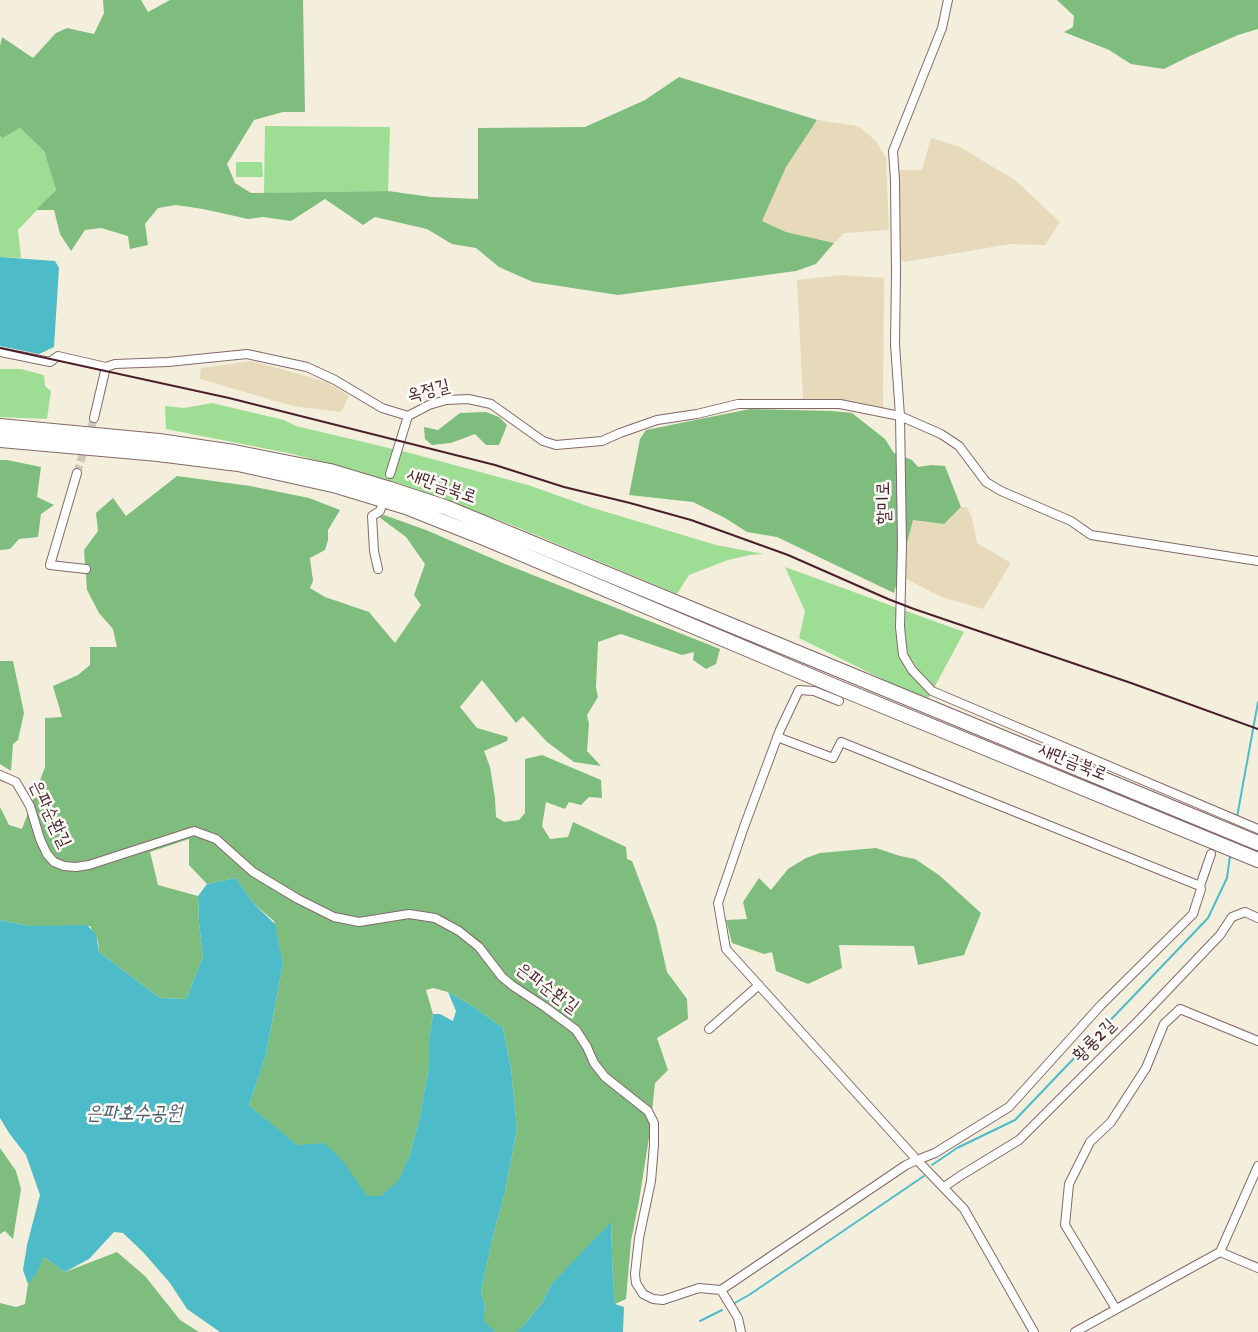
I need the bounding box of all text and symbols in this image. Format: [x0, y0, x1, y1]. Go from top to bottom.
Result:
street label: 옥정길 [405, 377, 453, 409]
street label: 새만금북로 [403, 465, 479, 511]
street label: 할미로 [875, 481, 897, 525]
street label: 새만금북로 [1034, 740, 1110, 788]
street label: 은파순환길 [22, 778, 74, 852]
street label: 은파순환길 [510, 960, 582, 1020]
street label: 황룡2길 [1070, 1016, 1122, 1068]
water label: 은파호수공원 [86, 1104, 182, 1128]

